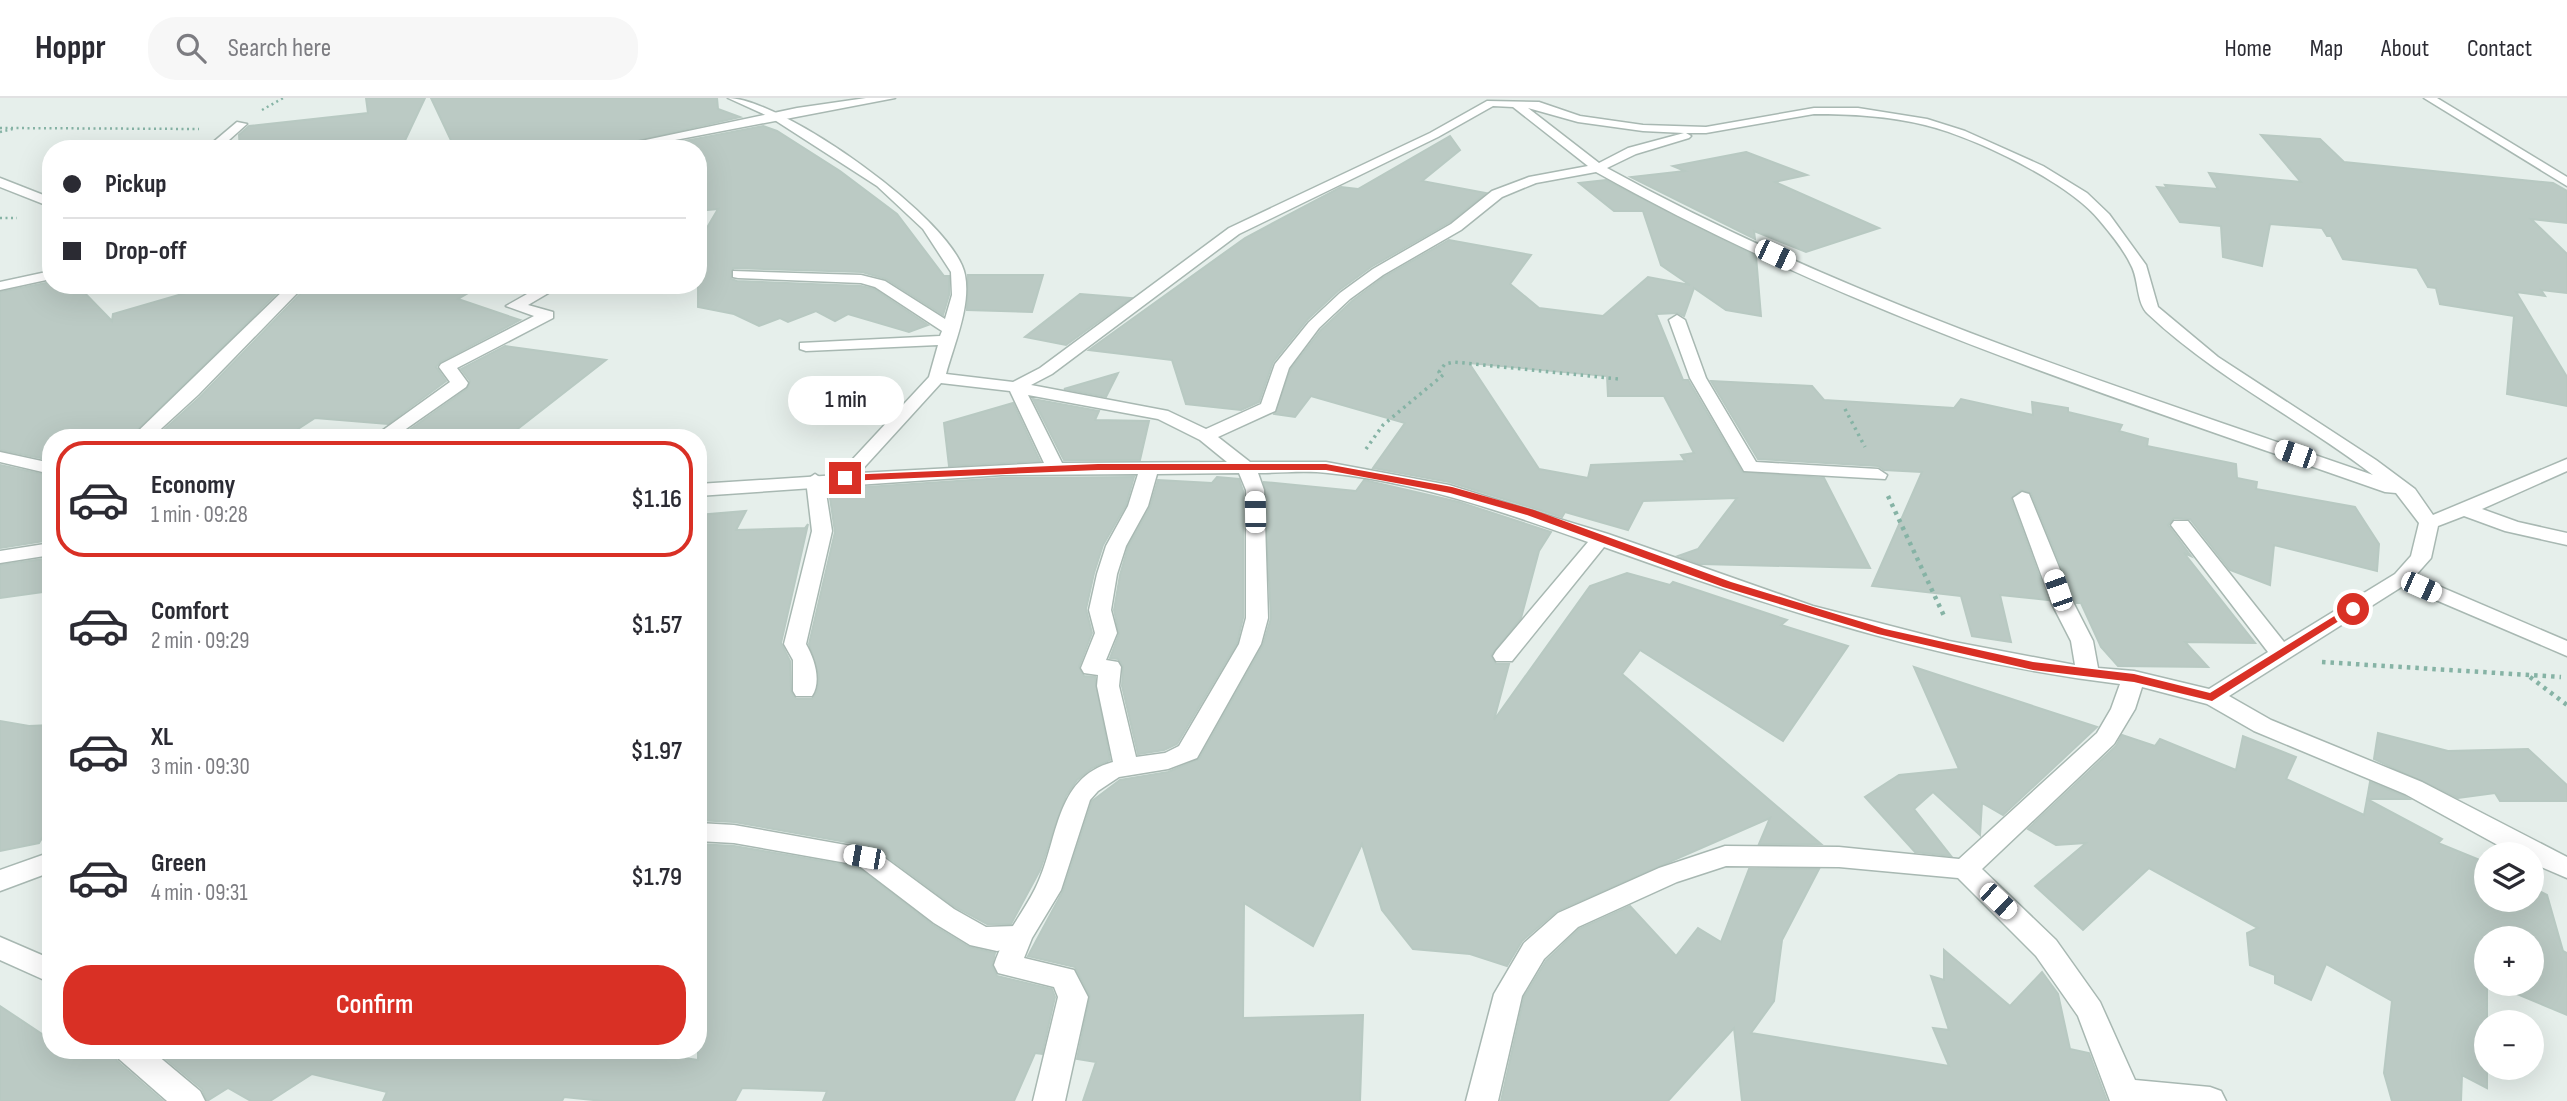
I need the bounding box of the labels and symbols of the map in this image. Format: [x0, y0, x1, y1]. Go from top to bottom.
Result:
car [1752, 237, 1799, 273]
callout: 1 min [787, 376, 903, 426]
car [2272, 437, 2319, 471]
route end [829, 462, 861, 494]
car [1245, 491, 1266, 533]
car [2042, 567, 2075, 613]
car [2398, 569, 2445, 605]
route start [2337, 593, 2369, 625]
car [842, 843, 887, 871]
car [1976, 879, 2021, 923]

